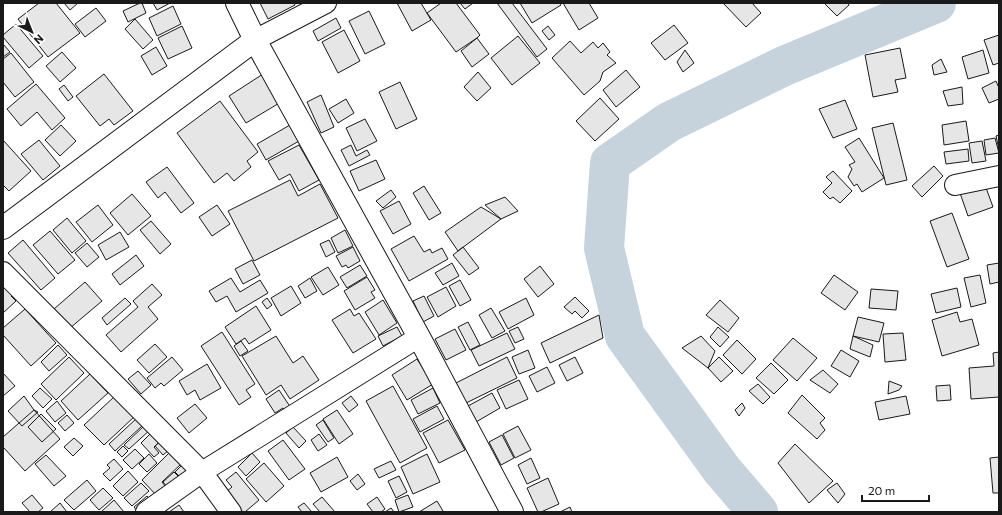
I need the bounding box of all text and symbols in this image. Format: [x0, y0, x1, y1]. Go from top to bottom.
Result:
north arrow [12, 12, 52, 52]
text: N [32, 32, 47, 47]
scale bar [862, 477, 929, 503]
text: 20 m [868, 483, 895, 497]

